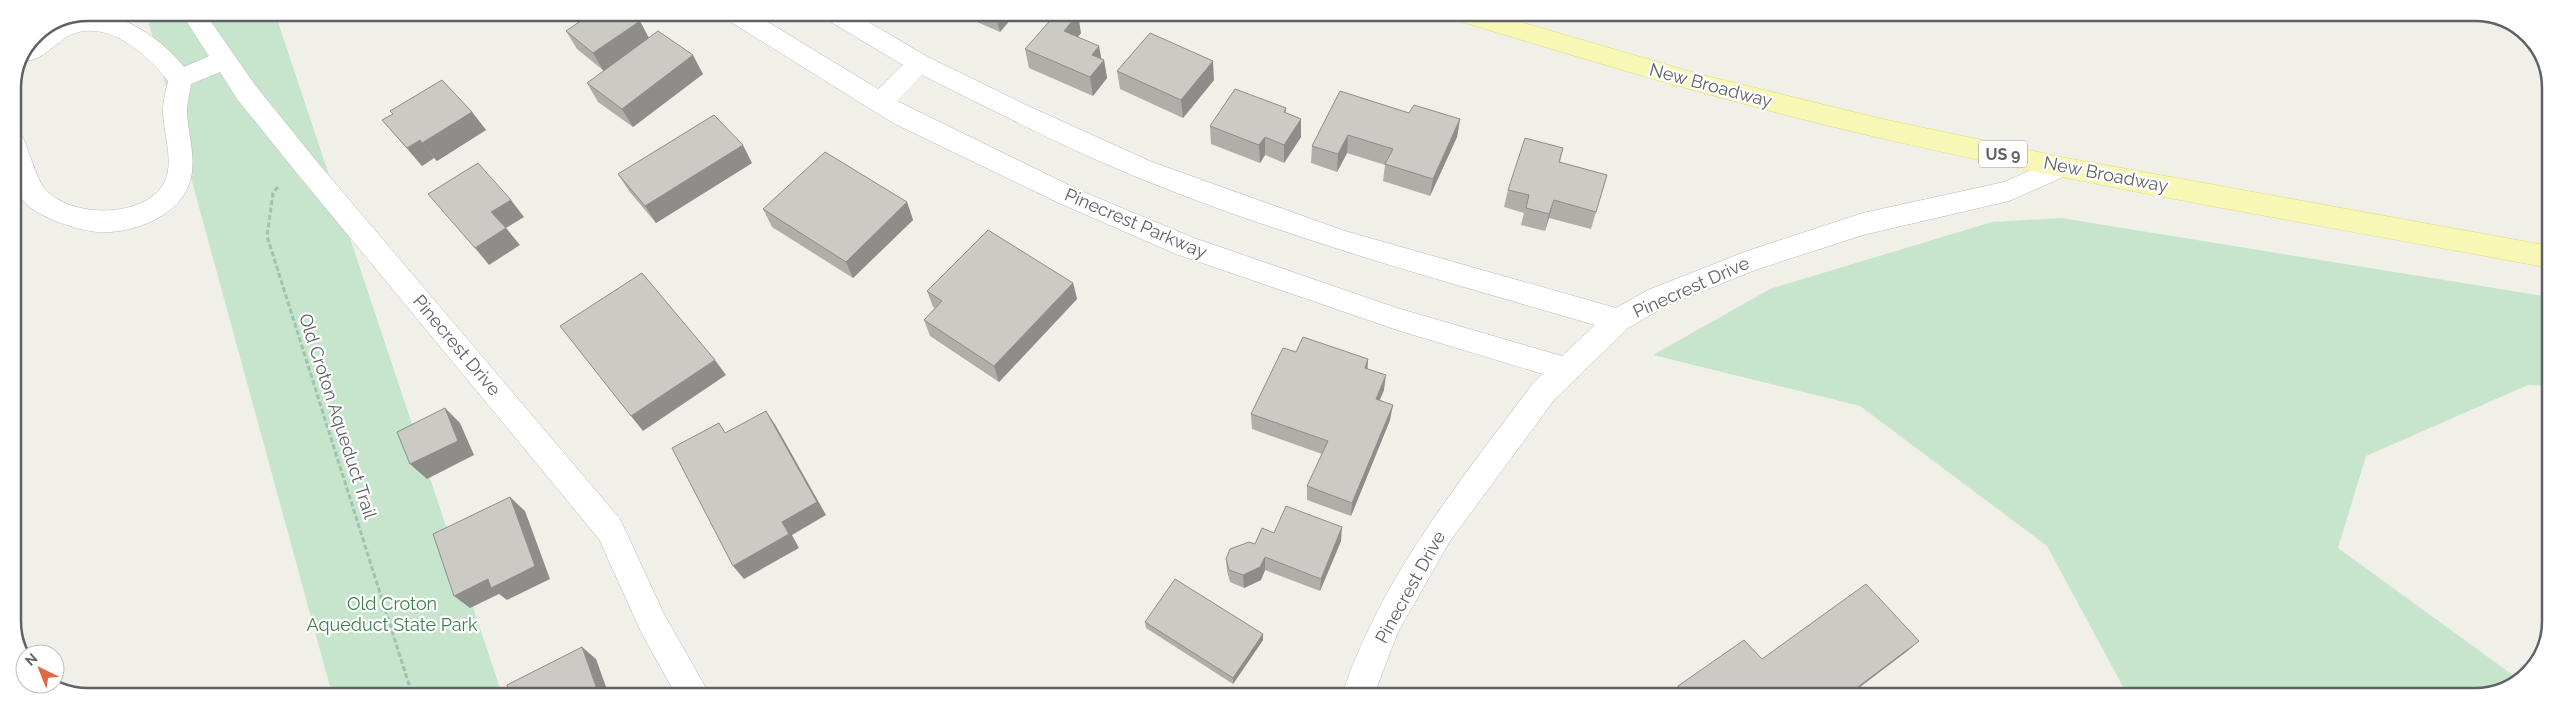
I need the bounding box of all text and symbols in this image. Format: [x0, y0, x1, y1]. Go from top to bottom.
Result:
street label: New Broadway [1647, 59, 1775, 112]
road number: US 9 [1979, 140, 2027, 168]
street label: New Broadway [2042, 152, 2170, 196]
street label: Pinecrest Parkway [1062, 184, 1210, 263]
street label: Pinecrest Drive [1630, 252, 1753, 322]
street label: Pinecrest Drive [409, 290, 505, 400]
street label: Old Croton Aqueduct Trail [295, 311, 381, 521]
street label: Pinecrest Drive [1371, 527, 1450, 647]
park label: Old Croton Aqueduct State Park [307, 593, 478, 635]
north arrow [15, 644, 65, 694]
text: N [22, 650, 40, 669]

